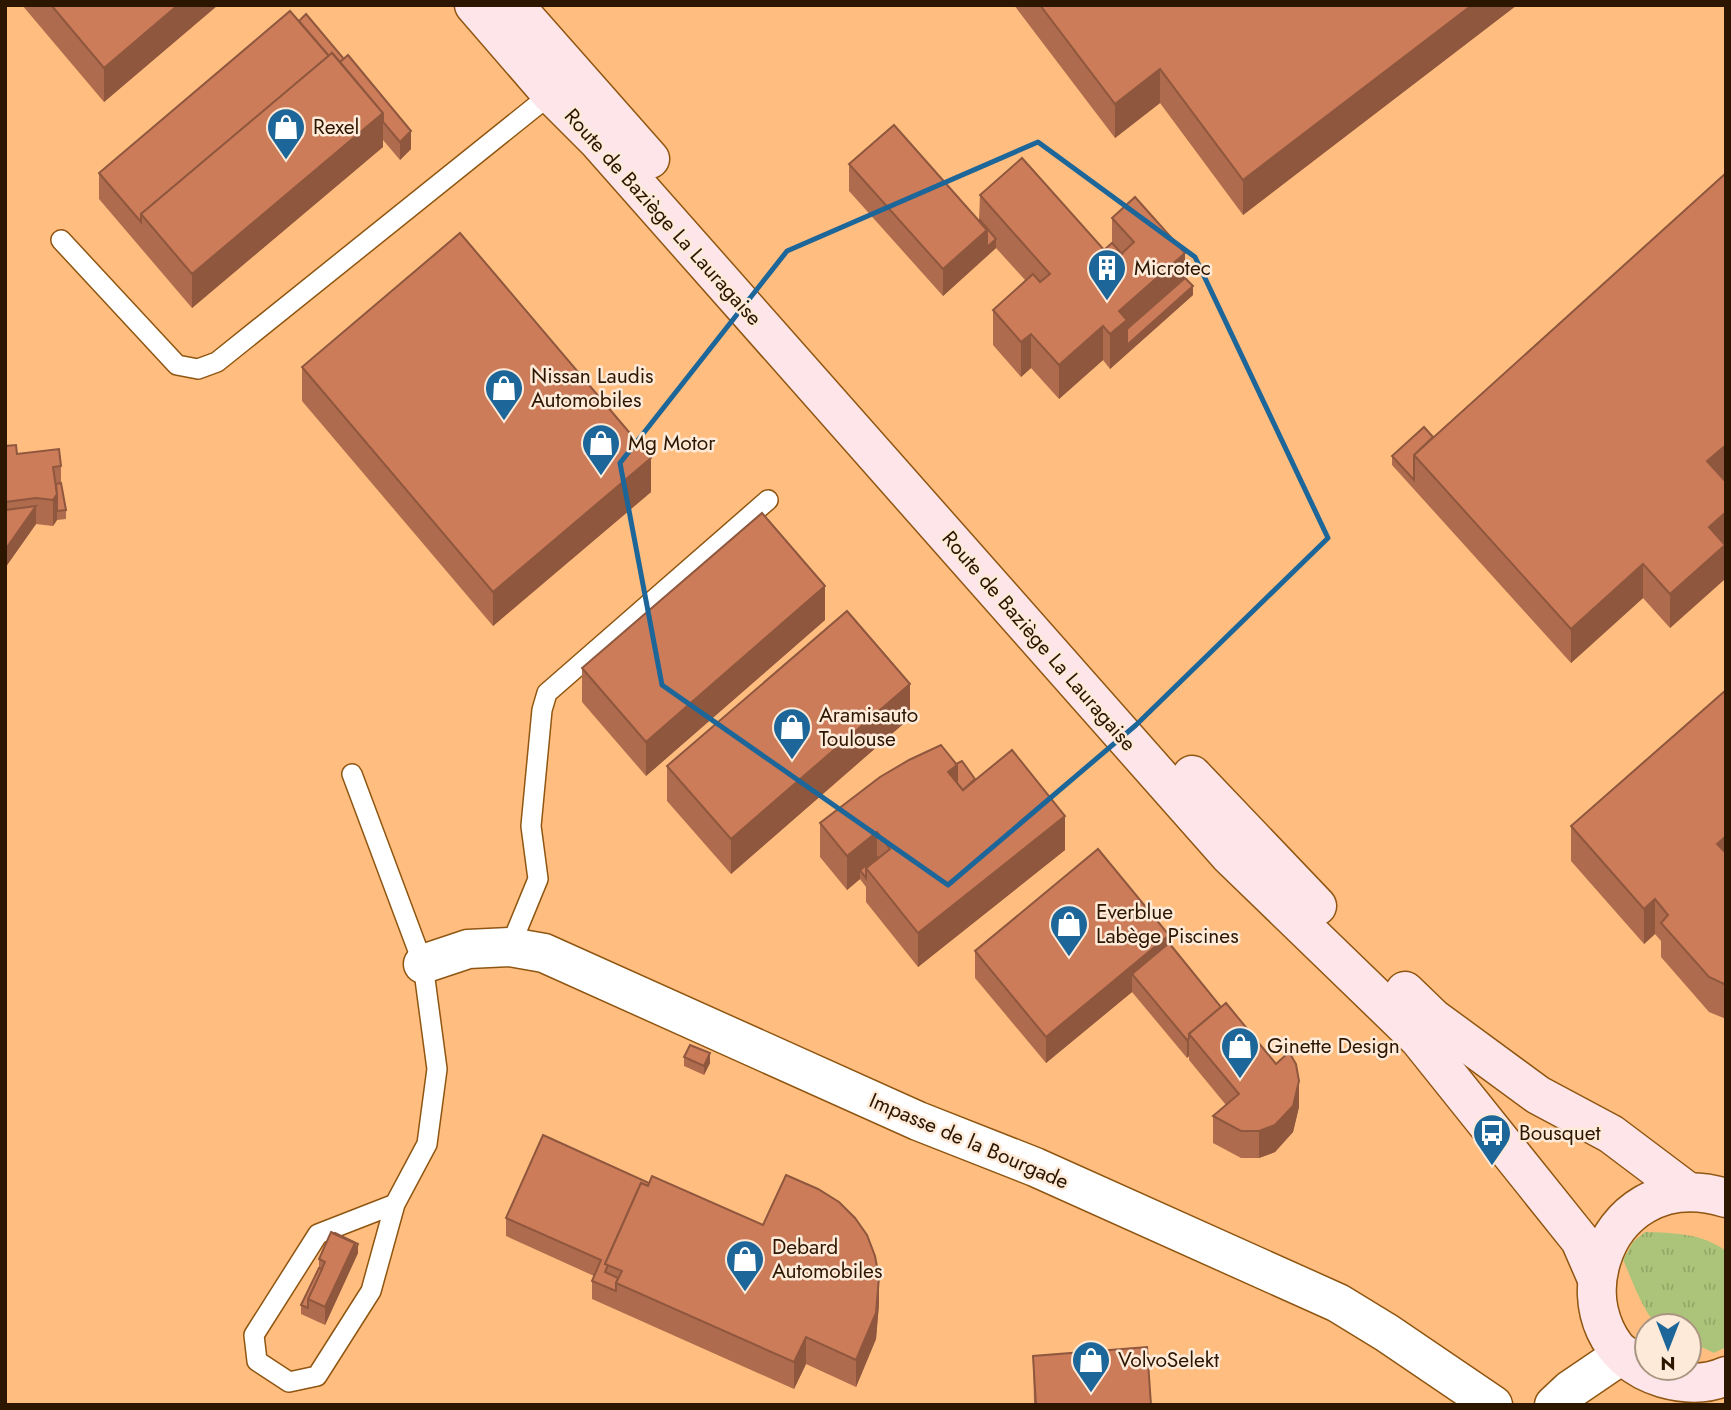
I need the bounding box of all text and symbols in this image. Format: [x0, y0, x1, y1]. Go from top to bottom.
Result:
street label: Route de Baziège La Lauragaise [557, 102, 769, 332]
shop icon: Rexel [265, 106, 307, 161]
place label: Rexel [313, 112, 359, 142]
building icon: Microtec [1086, 247, 1128, 302]
place label: Microtec [1134, 253, 1211, 283]
place label: Nissan Laudis Automobiles [531, 361, 654, 415]
shop icon: Nissan Laudis Automobiles [483, 367, 525, 422]
shop icon: Mg Motor [580, 422, 622, 477]
place label: Mg Motor [628, 428, 716, 458]
street label: Route de Baziège La Lauragaise [935, 524, 1143, 758]
place label: Aramisauto Toulouse [819, 700, 918, 754]
shop icon: Aramisauto Toulouse [771, 706, 813, 761]
place label: Everblue Labège Piscines [1096, 897, 1239, 951]
shop icon: Everblue Labège Piscines [1048, 903, 1090, 958]
shop icon: Ginette Design [1219, 1025, 1261, 1080]
place label: Ginette Design [1267, 1031, 1400, 1061]
street label: Impasse de la Bourgade [865, 1085, 1073, 1197]
bus stop icon: Bousquet [1471, 1112, 1513, 1167]
place label: Bousquet [1519, 1118, 1601, 1148]
place label: Debard Automobiles [772, 1232, 882, 1286]
shop icon: Debard Automobiles [724, 1238, 766, 1293]
north arrow [1633, 1312, 1703, 1382]
shop icon: VolvoSelekt [1070, 1339, 1112, 1394]
place label: VolvoSelekt [1118, 1345, 1219, 1375]
text: N [1660, 1350, 1676, 1377]

